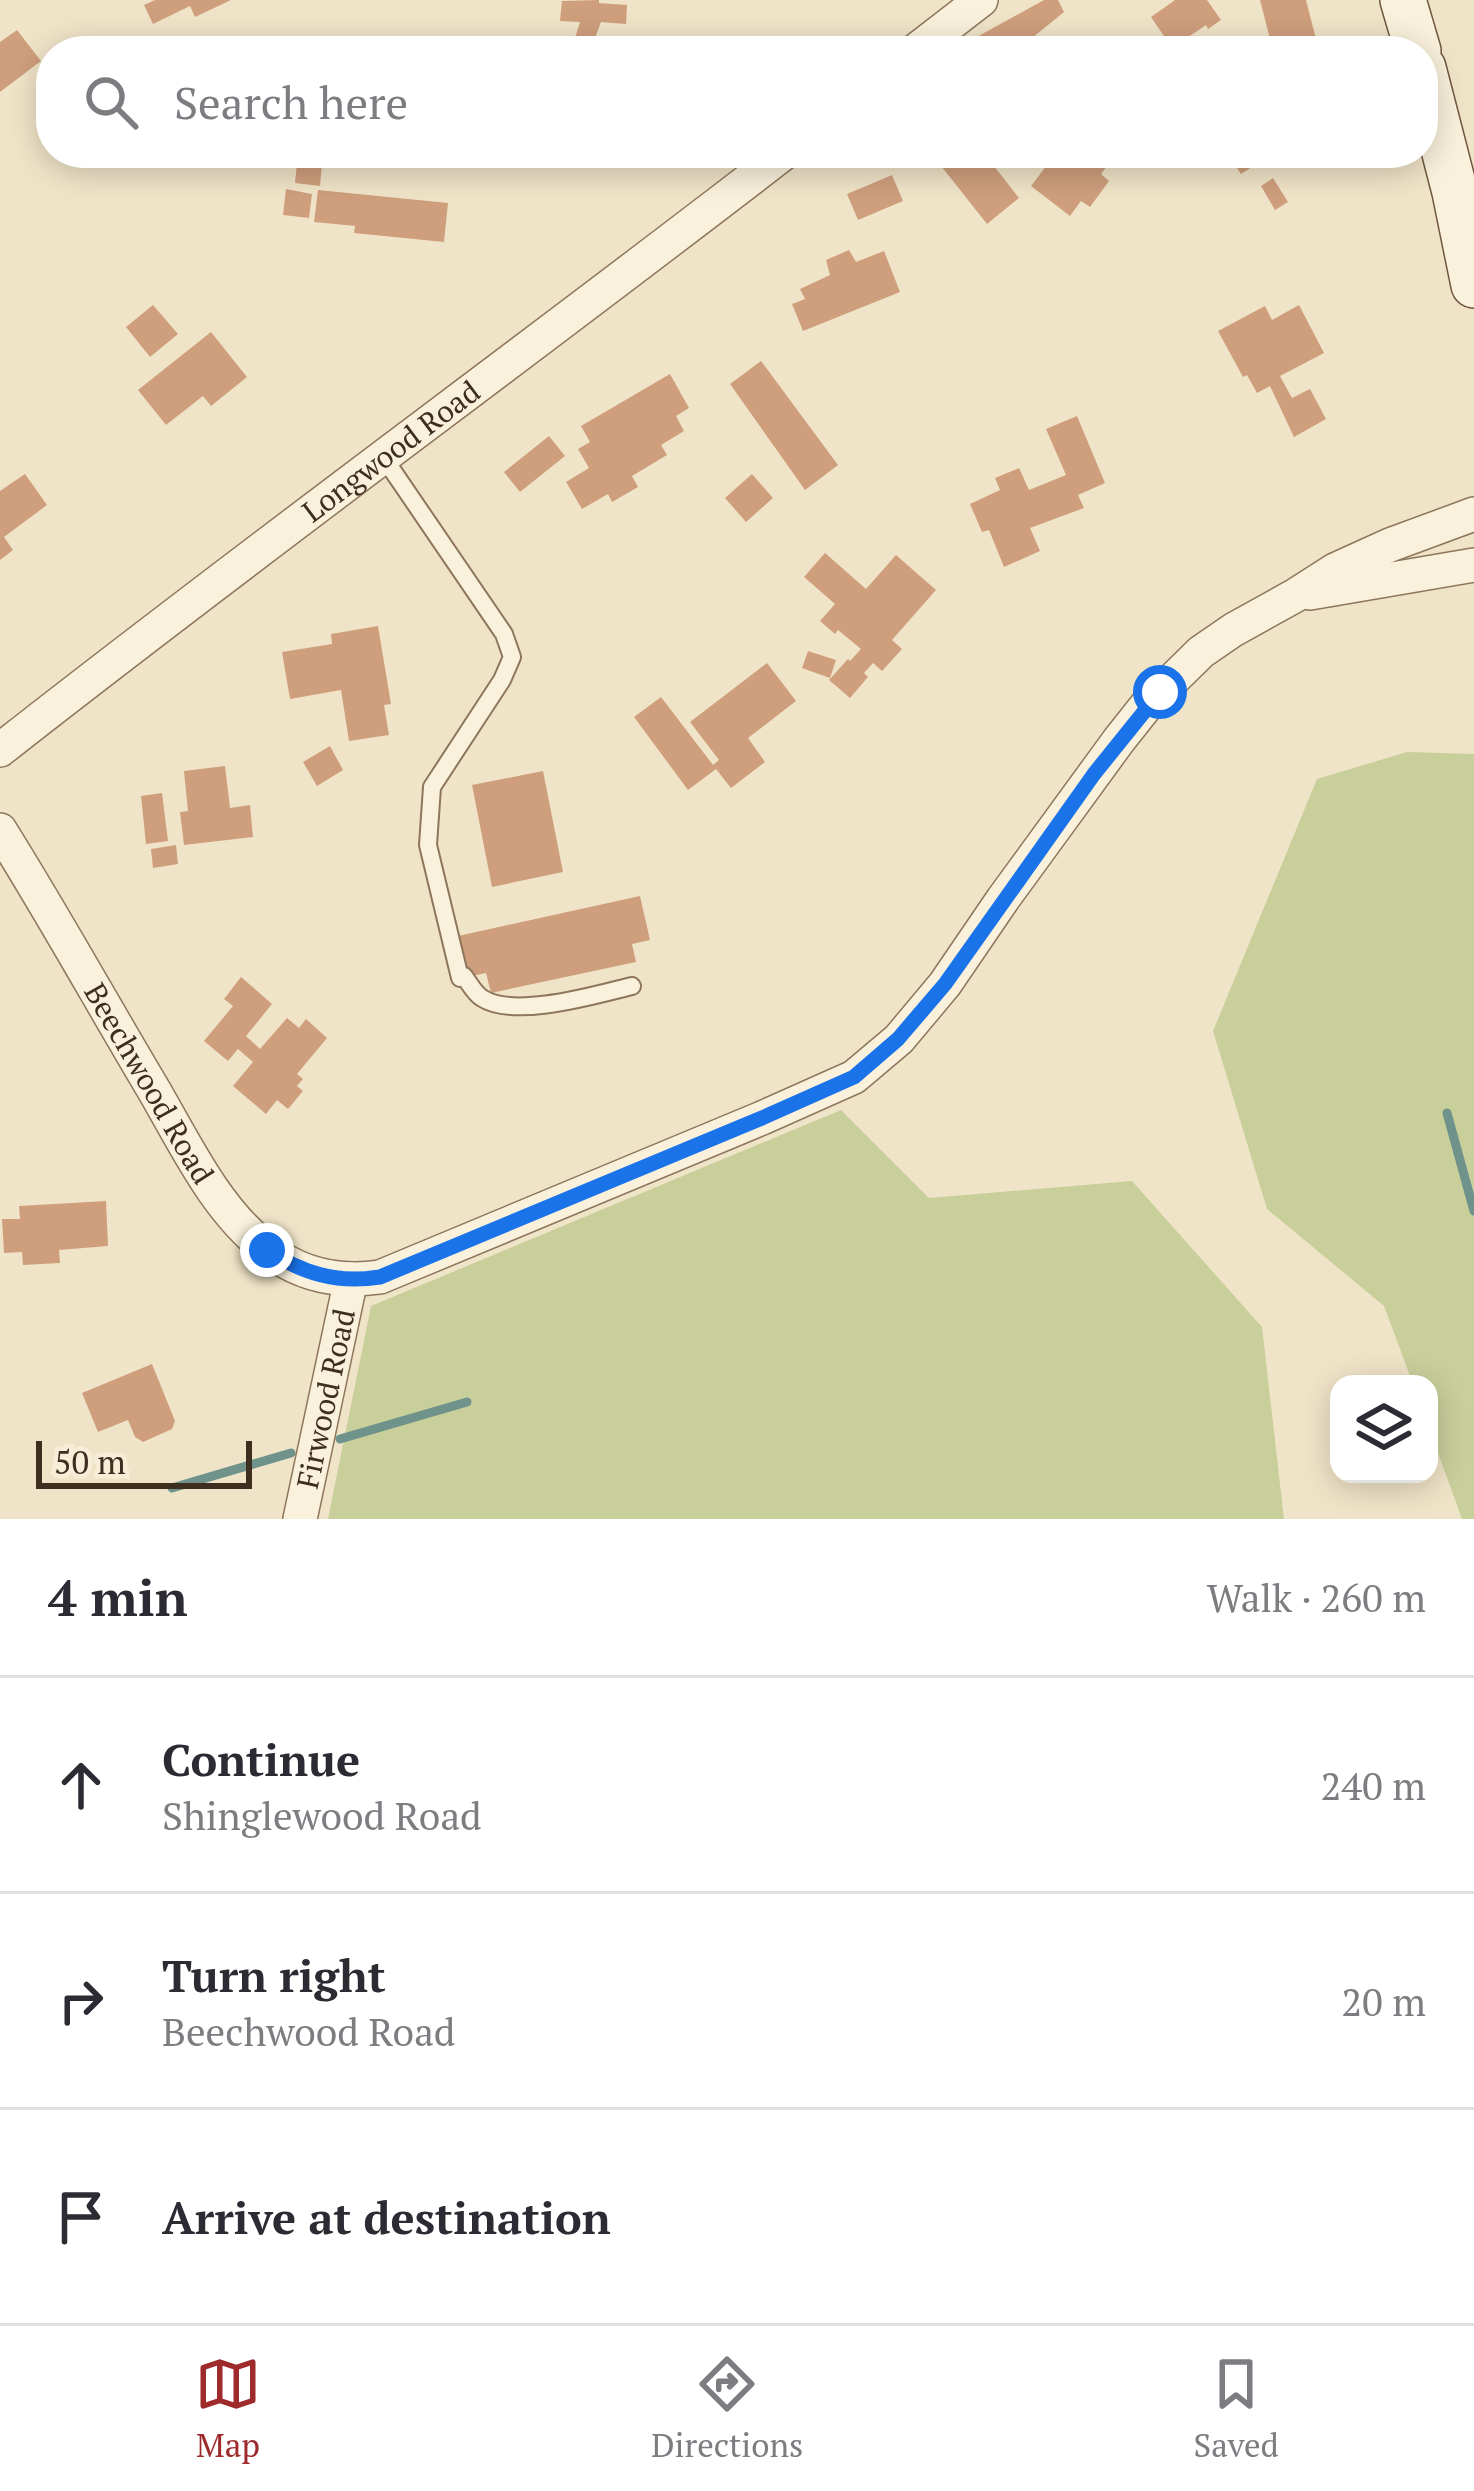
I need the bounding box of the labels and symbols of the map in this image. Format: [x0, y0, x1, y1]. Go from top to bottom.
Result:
street label: Longwood Road [294, 371, 488, 531]
route start [1133, 665, 1187, 719]
street label: Beechwood Road [75, 976, 223, 1191]
route end [240, 1223, 294, 1277]
street label: Firwood Road [287, 1305, 364, 1492]
scale bar [36, 1435, 252, 1488]

